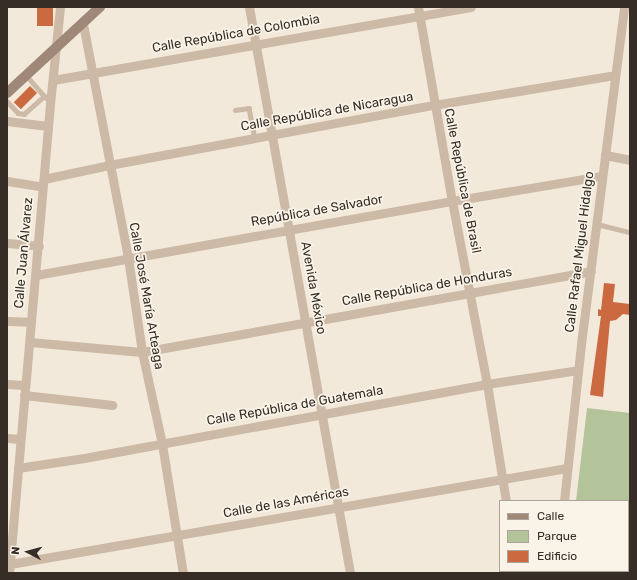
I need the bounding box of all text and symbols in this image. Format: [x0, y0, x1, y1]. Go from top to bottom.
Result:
street label: Calle República de Colombia [151, 12, 321, 56]
street label: Calle República de Nicaragua [239, 89, 415, 135]
street label: Calle República de Brasil [440, 107, 484, 255]
street label: Calle Rafael Miguel Hidalgo [562, 170, 598, 334]
street label: República de Salvador [250, 192, 384, 230]
street label: Calle Juan Álvarez [11, 197, 37, 309]
street label: Calle José María Arteaga [125, 221, 167, 371]
street label: Avenida México [297, 240, 329, 336]
street label: Calle República de Honduras [341, 264, 513, 310]
street label: Calle República de Guatemala [206, 383, 384, 429]
street label: Calle de las Américas [222, 484, 350, 522]
legend [499, 500, 629, 572]
text: Calle [537, 509, 564, 523]
text: Parque [537, 529, 577, 543]
north arrow [8, 532, 48, 572]
text: N [9, 546, 22, 555]
text: Edificio [537, 549, 577, 563]

